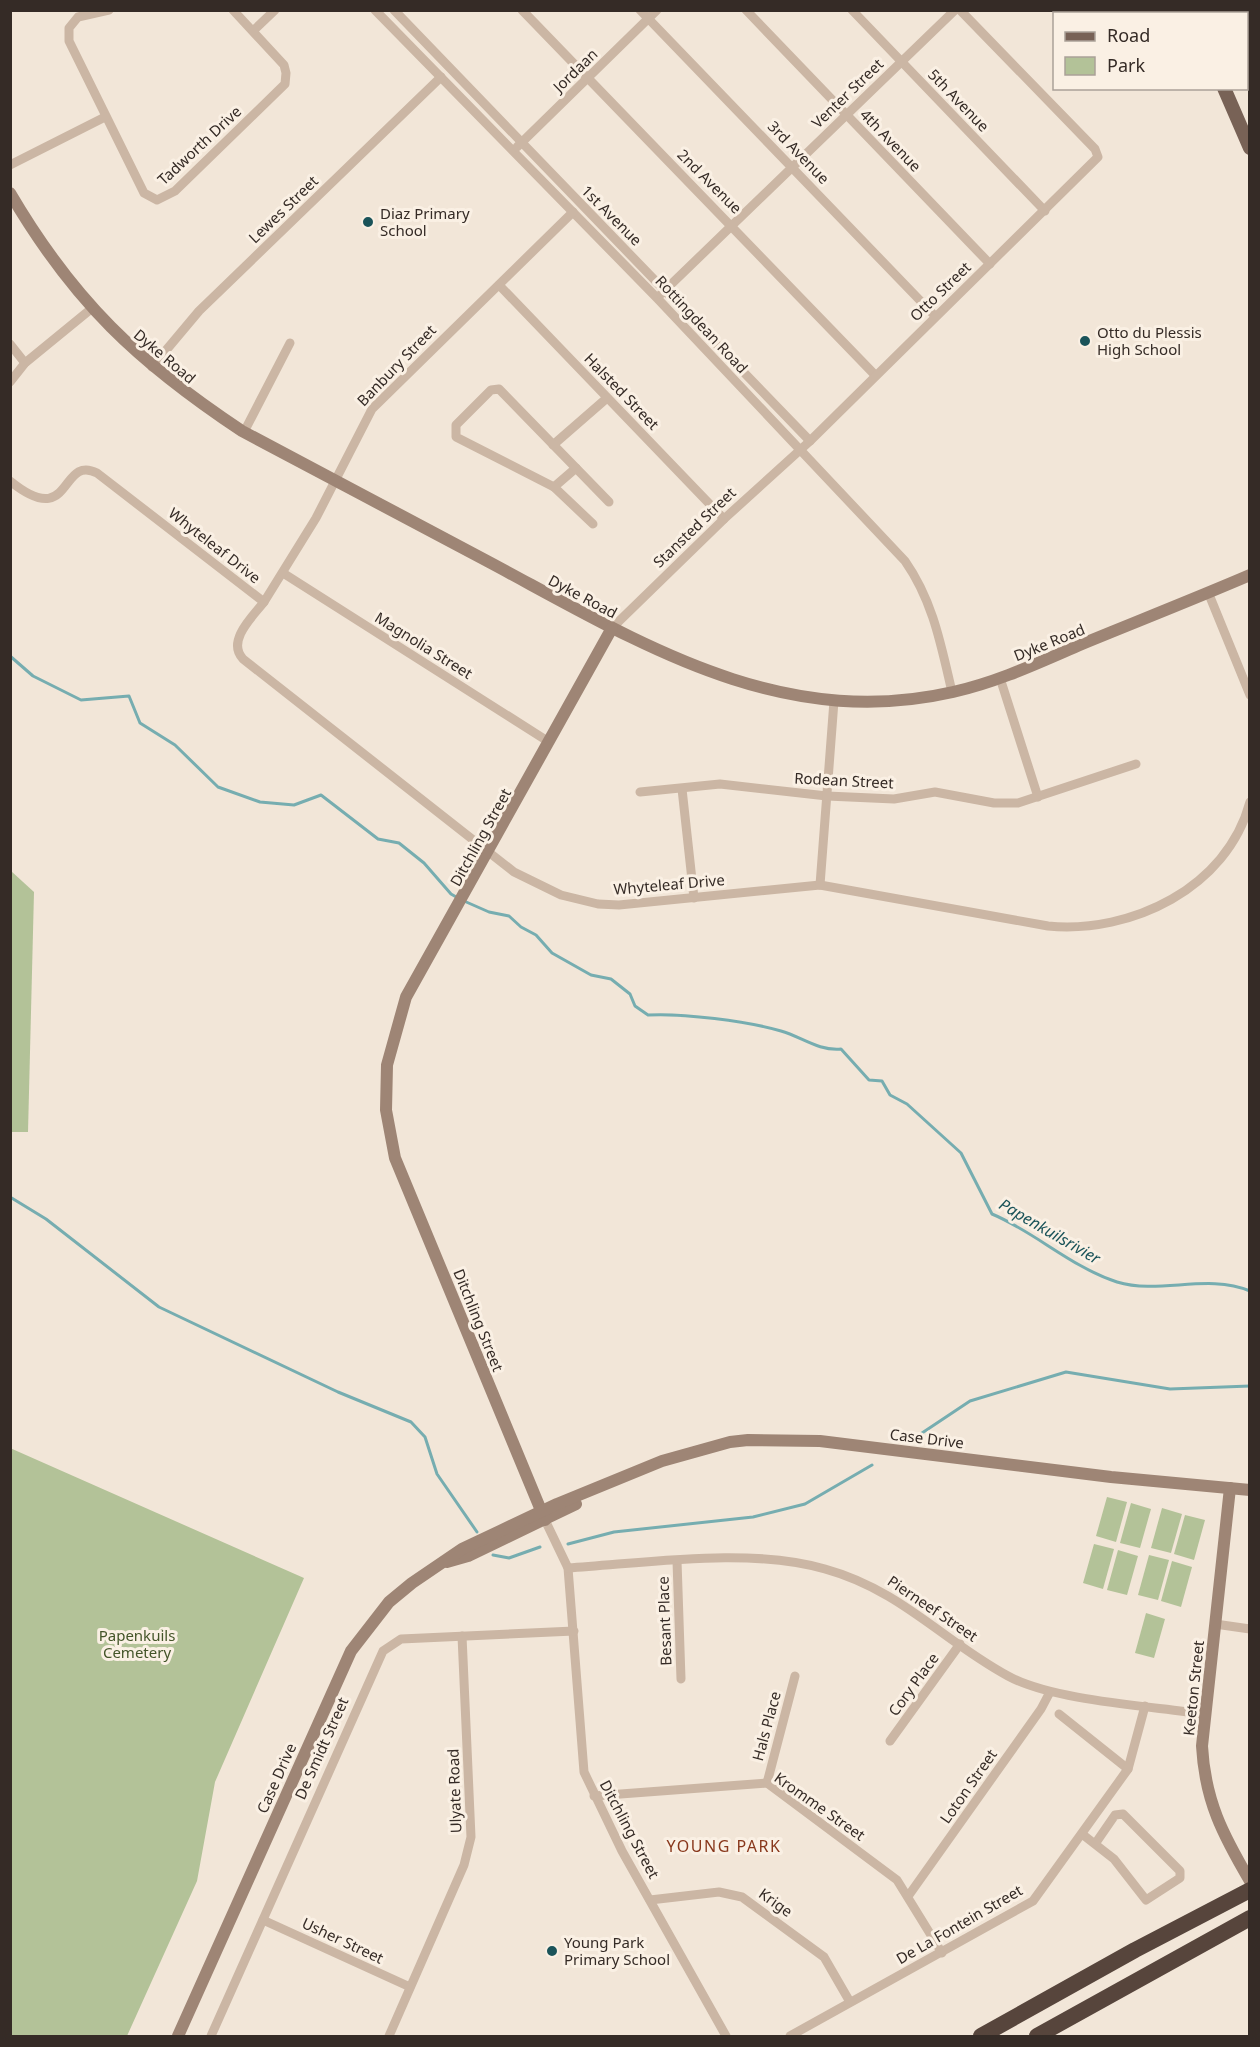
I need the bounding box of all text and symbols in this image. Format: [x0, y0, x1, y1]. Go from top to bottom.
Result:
legend [1053, 12, 1248, 90]
text: Road [1107, 23, 1150, 47]
street label: Jordaan [547, 44, 602, 97]
street label: Venter Street [807, 53, 888, 132]
text: Park [1107, 53, 1145, 77]
street label: 5th Avenue [924, 64, 994, 136]
street label: Tadworth Drive [153, 101, 245, 189]
street label: 4th Avenue [856, 104, 926, 176]
street label: 3rd Avenue [764, 116, 834, 188]
street label: 2nd Avenue [673, 144, 747, 218]
street label: Lewes Street [244, 170, 322, 247]
street label: 1st Avenue [577, 180, 647, 250]
place label: Diaz Primary School [380, 203, 470, 240]
marker: Diaz Primary School [361, 215, 375, 229]
street label: Otto Street [905, 257, 975, 325]
street label: Rottingdean Road [651, 271, 753, 377]
street label: Banbury Street [352, 320, 440, 410]
place label: Otto du Plessis High School [1097, 322, 1202, 359]
street label: Dyke Road [130, 324, 200, 388]
marker: Otto du Plessis High School [1078, 334, 1092, 348]
street label: Halsted Street [580, 348, 664, 434]
street label: Stansted Street [648, 482, 740, 571]
street label: Whyteleaf Drive [165, 503, 265, 587]
street label: Dyke Road [545, 570, 621, 622]
street label: Magnolia Street [371, 607, 477, 683]
street label: Dyke Road [1010, 619, 1088, 665]
street label: Rodean Street [794, 767, 895, 793]
street label: Ditchling Street [445, 784, 515, 889]
street label: Whyteleaf Drive [613, 869, 725, 899]
water label: Papenkuilsrivier [995, 1193, 1105, 1269]
street label: Ditchling Street [449, 1266, 509, 1375]
street label: Case Drive [889, 1424, 965, 1452]
street label: Pierneef Street [884, 1570, 982, 1646]
street label: Besant Place [652, 1576, 676, 1666]
park label: Papenkuils Cemetery [99, 1625, 175, 1662]
street label: Keeton Street [1178, 1639, 1208, 1737]
street label: Cory Place [883, 1648, 943, 1720]
street label: Hals Place [747, 1689, 785, 1763]
street label: De Smidt Street [290, 1693, 353, 1802]
street label: Case Drive [252, 1740, 300, 1816]
street label: Loton Street [935, 1744, 1001, 1827]
street label: Ulyate Road [443, 1748, 465, 1834]
street label: Kromme Street [771, 1767, 870, 1845]
street label: Ditchling Street [596, 1776, 665, 1882]
district label: YOUNG PARK [667, 1835, 781, 1857]
street label: De La Fontein Street [892, 1879, 1026, 1968]
street label: Krige [755, 1883, 797, 1921]
street label: Usher Street [299, 1912, 388, 1968]
place label: Young Park Primary School [564, 1932, 670, 1969]
marker: Young Park Primary School [545, 1944, 559, 1958]

